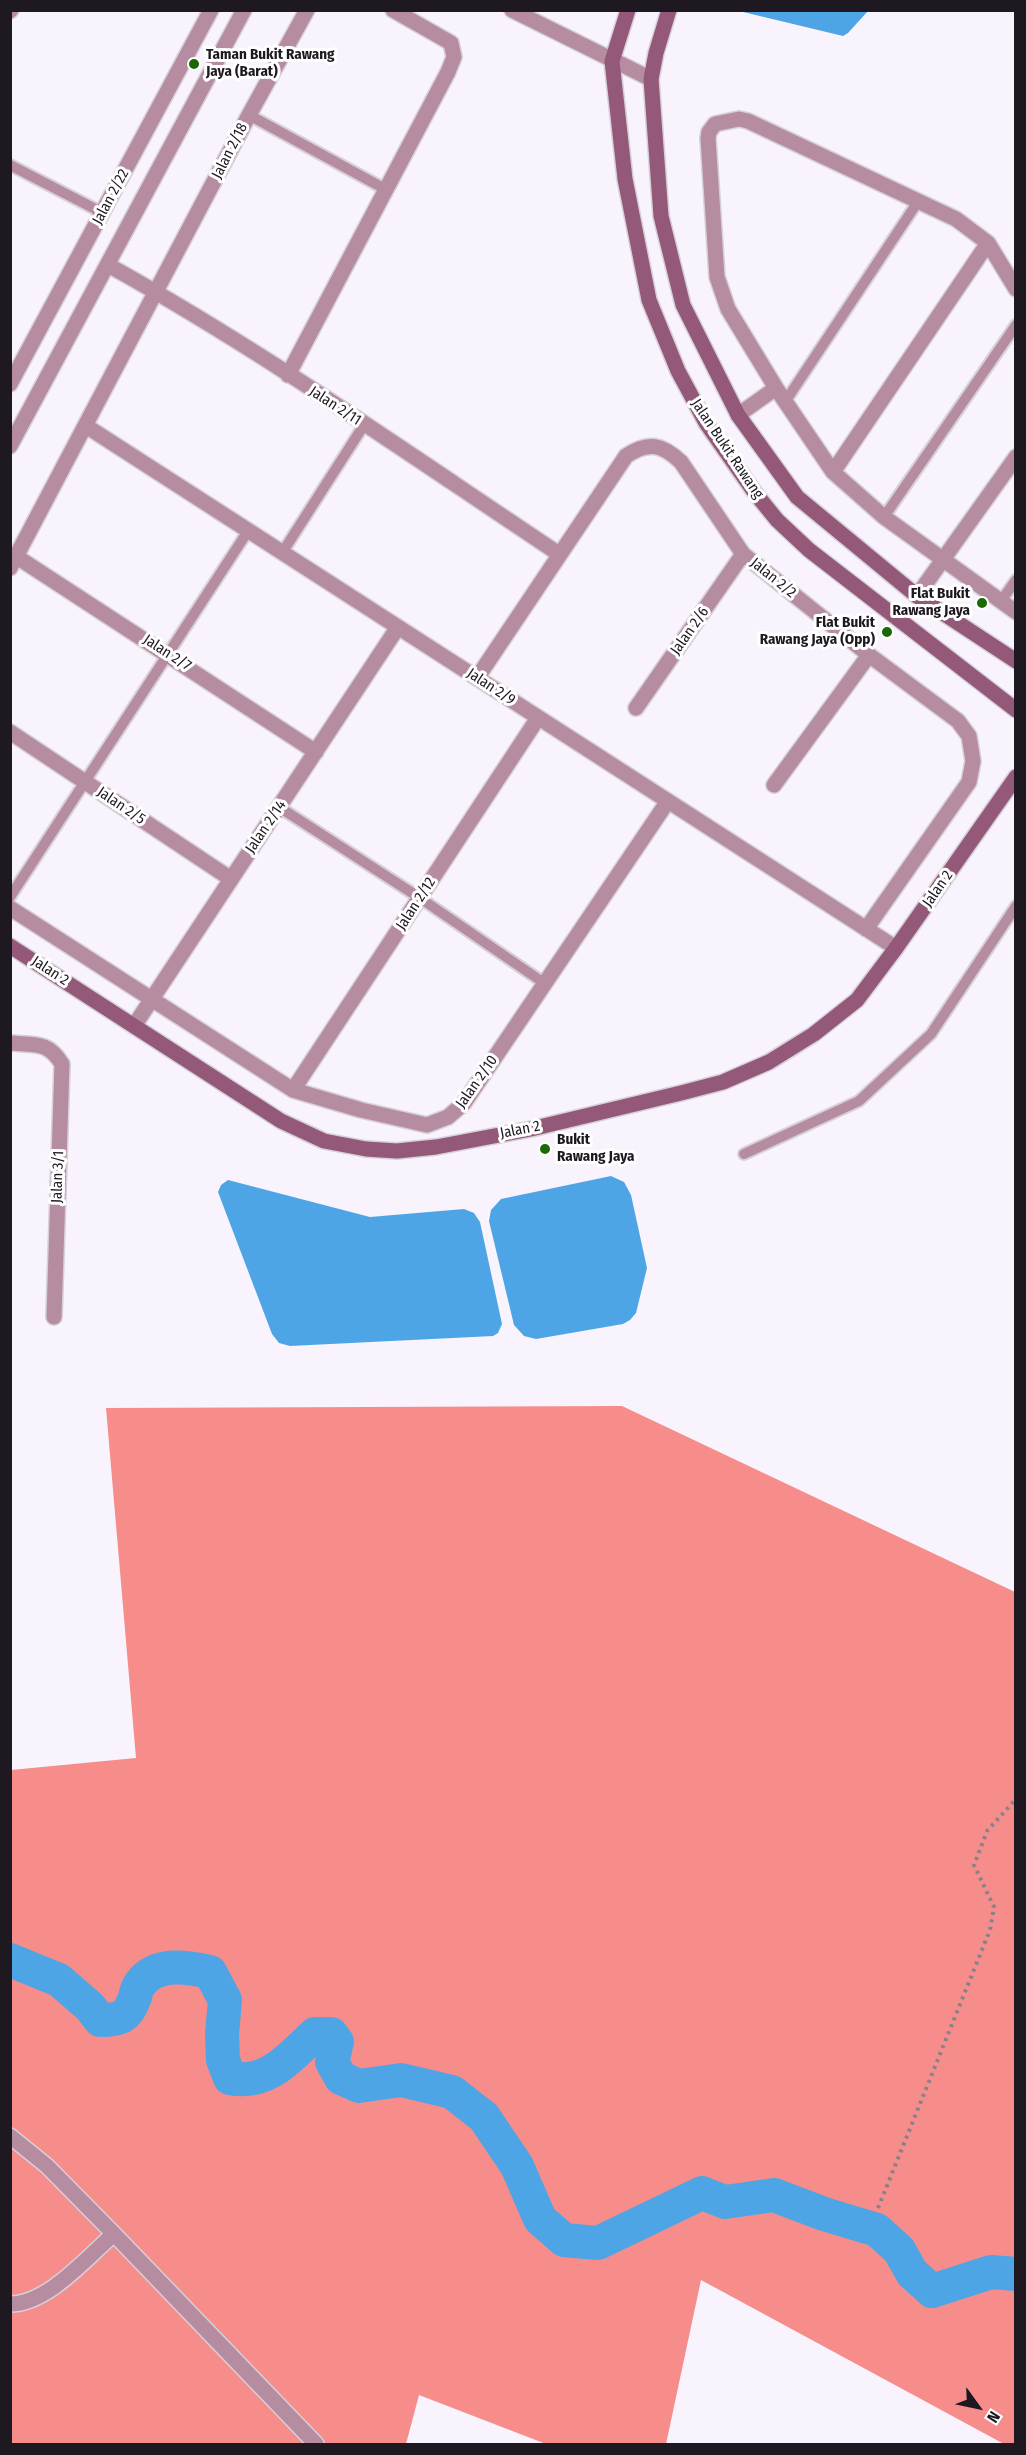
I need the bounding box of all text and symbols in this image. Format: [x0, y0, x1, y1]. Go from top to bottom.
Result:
place label: Taman Bukit Rawang Jaya (Barat) [206, 46, 335, 81]
marker: Taman Bukit Rawang Jaya (Barat) [187, 57, 201, 71]
street label: Jalan 2/18 [208, 120, 252, 182]
street label: Jalan 2/22 [89, 166, 133, 228]
street label: Jalan 2/11 [306, 383, 364, 429]
street label: Jalan Bukit Rawang [687, 396, 767, 502]
street label: Jalan 2/2 [747, 554, 799, 602]
place label: Flat Bukit Rawang Jaya [892, 585, 970, 620]
marker: Flat Bukit Rawang Jaya [975, 596, 989, 610]
street label: Jalan 2/6 [667, 603, 713, 659]
place label: Flat Bukit Rawang Jaya (Opp) [760, 614, 875, 649]
marker: Flat Bukit Rawang Jaya (Opp) [880, 625, 894, 639]
street label: Jalan 2/7 [140, 631, 194, 675]
street label: Jalan 2/9 [463, 665, 519, 709]
street label: Jalan 2/5 [94, 783, 148, 829]
street label: Jalan 2/14 [242, 797, 290, 857]
street label: Jalan 2 [919, 867, 957, 911]
street label: Jalan 2/12 [392, 874, 440, 934]
street label: Jalan 2 [28, 952, 72, 990]
street label: Jalan 2/10 [452, 1052, 502, 1112]
street label: Jalan 2 [498, 1117, 542, 1143]
place label: Bukit Rawang Jaya [557, 1131, 635, 1166]
marker: Bukit Rawang Jaya [538, 1142, 552, 1156]
street label: Jalan 3/1 [48, 1151, 68, 1203]
north arrow [948, 2377, 1008, 2437]
text: N [983, 2408, 1004, 2426]

